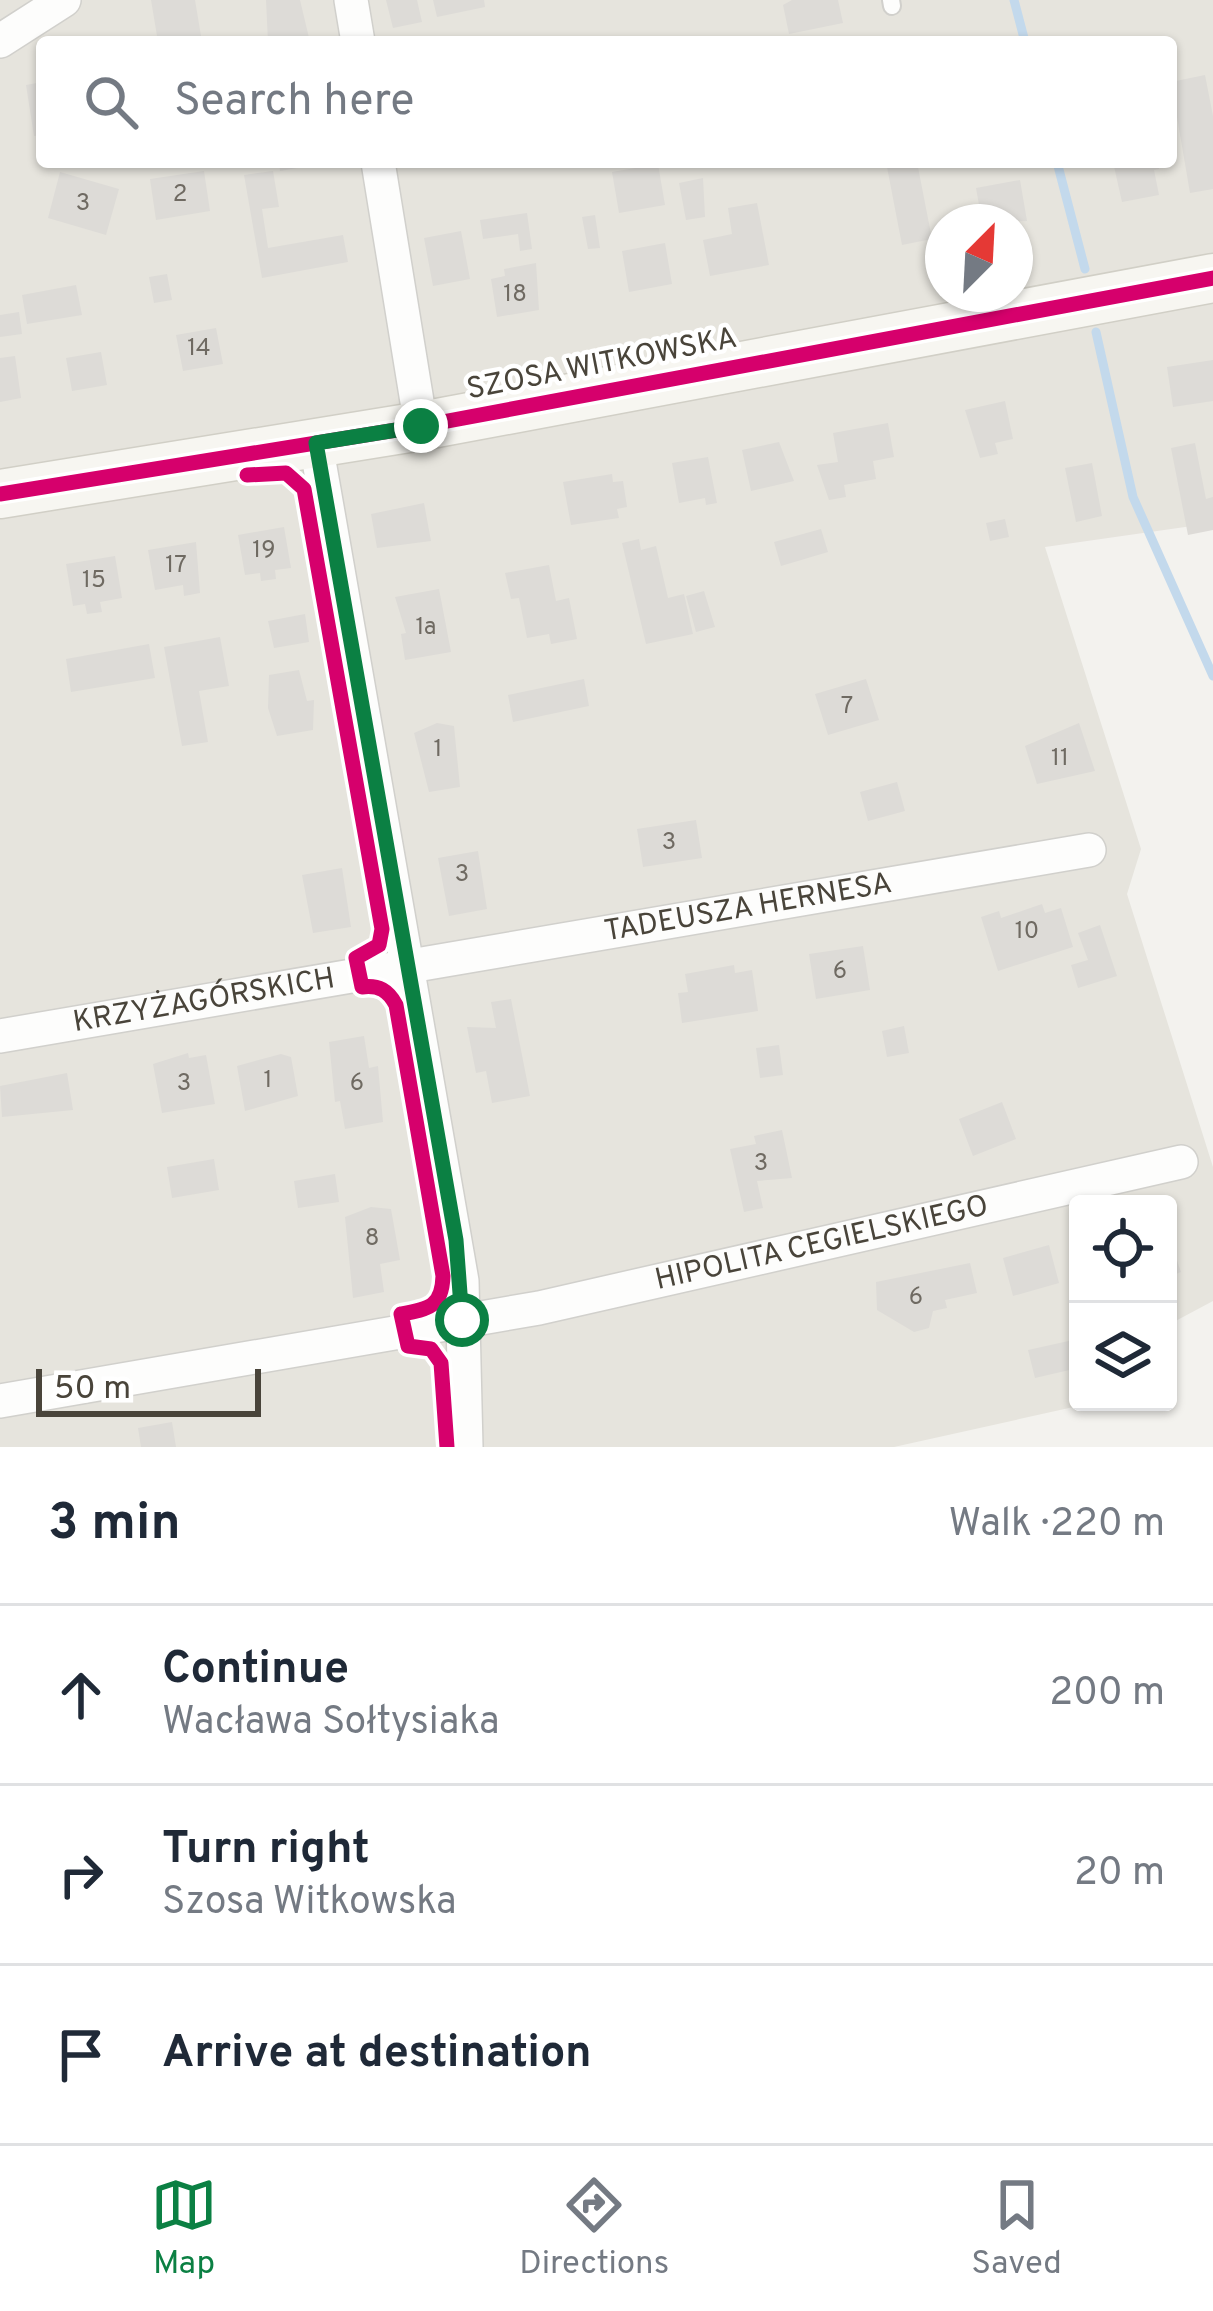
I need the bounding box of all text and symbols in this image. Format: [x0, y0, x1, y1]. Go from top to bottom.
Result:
search box [36, 36, 1177, 168]
icon: search [78, 69, 144, 135]
text: Search here [174, 74, 414, 131]
house number: 2 [173, 180, 187, 210]
house number: 3 [76, 189, 90, 219]
north arrow [925, 204, 1033, 312]
house number: 18 [503, 280, 527, 310]
street label: SZOSA WITKOWSKA [464, 321, 740, 409]
house number: 14 [187, 334, 211, 364]
route end [394, 399, 448, 453]
house number: 19 [252, 536, 276, 566]
house number: 17 [165, 551, 187, 581]
house number: 15 [82, 566, 106, 596]
house number: 1a [416, 613, 436, 643]
house number: 7 [841, 692, 853, 722]
house number: 1 [434, 735, 442, 765]
house number: 11 [1051, 744, 1069, 774]
house number: 3 [662, 828, 676, 858]
house number: 3 [455, 860, 469, 890]
street label: TADEUSZA HERNESA [602, 865, 895, 951]
house number: 10 [1015, 917, 1039, 947]
house number: 6 [833, 957, 847, 987]
street label: KRZYŻAGÓRSKICH [70, 961, 338, 1042]
house number: 1 [264, 1066, 272, 1096]
house number: 3 [177, 1069, 191, 1099]
house number: 6 [350, 1069, 364, 1099]
house number: 3 [754, 1149, 768, 1179]
street label: HIPOLITA CEGIELSKIEGO [652, 1188, 992, 1299]
map controls [1069, 1195, 1177, 1411]
button: locate [1069, 1195, 1177, 1303]
house number: 8 [365, 1224, 379, 1254]
house number: 6 [909, 1283, 923, 1313]
route start [435, 1293, 489, 1347]
button: layers [1069, 1303, 1177, 1411]
scale bar [36, 1363, 261, 1416]
text: 50 m [54, 1369, 131, 1411]
text: 3 min [48, 1493, 181, 1558]
text: Walk · 220 m [948, 1501, 1165, 1550]
text: Continue [162, 1642, 349, 1699]
icon: ahead [48, 1662, 114, 1728]
text: 200 m [1049, 1670, 1165, 1719]
text: Wacława Sołtysiaka [162, 1699, 499, 1748]
text: Turn right [162, 1822, 370, 1879]
icon: right [48, 1842, 114, 1908]
text: 20 m [1074, 1850, 1165, 1899]
text: Szosa Witkowska [162, 1879, 457, 1928]
icon: arrive [48, 2022, 114, 2088]
text: Arrive at destination [162, 2026, 592, 2083]
tab: Map [151, 2172, 217, 2286]
tab: Directions [519, 2172, 669, 2286]
tab: Saved [971, 2172, 1062, 2286]

